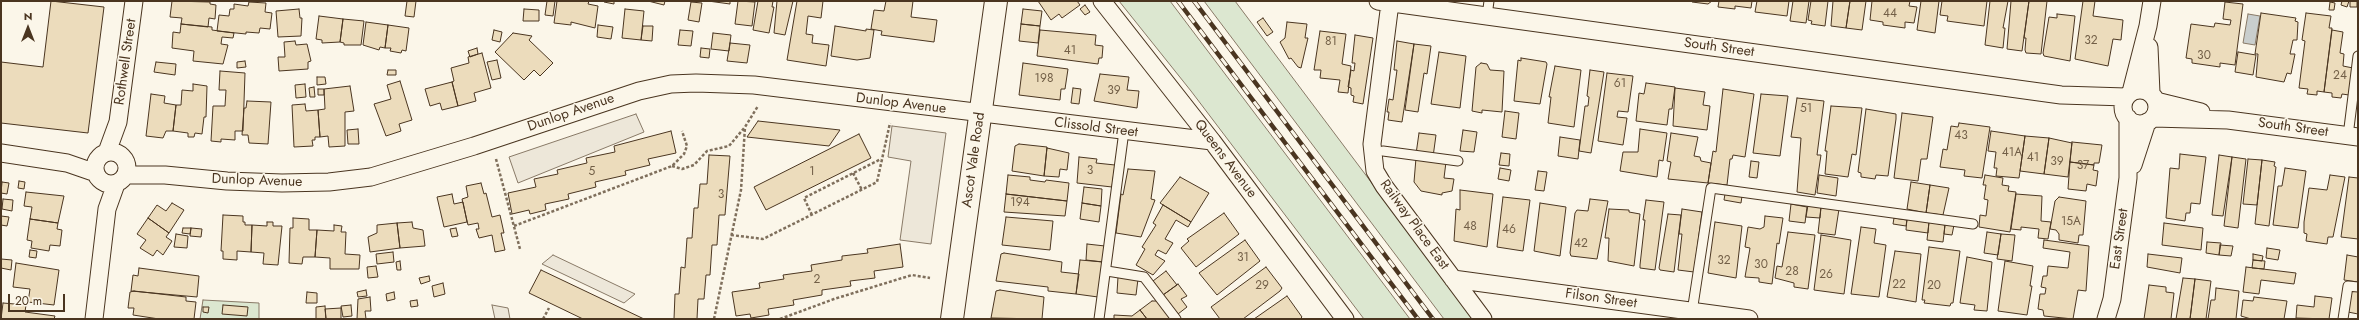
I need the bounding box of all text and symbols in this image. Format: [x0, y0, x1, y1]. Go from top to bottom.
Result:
house number: 44 [1883, 7, 1897, 21]
north arrow [8, 8, 48, 48]
text: N [24, 8, 32, 24]
street label: Rothwell Street [112, 18, 140, 106]
house number: 32 [2084, 34, 2098, 48]
house number: 81 [1325, 35, 1337, 49]
street label: South Street [1683, 35, 1755, 61]
house number: 41 [1064, 44, 1076, 58]
house number: 30 [2197, 49, 2211, 63]
house number: 24 [2333, 69, 2347, 83]
house number: 198 [1035, 72, 1053, 86]
house number: 61 [1614, 77, 1626, 91]
house number: 39 [1107, 84, 1121, 98]
street label: Dunlop Avenue [525, 90, 617, 136]
street label: Dunlop Avenue [855, 90, 947, 118]
house number: 51 [1800, 102, 1812, 116]
street label: Ascot Vale Road [959, 111, 989, 209]
street label: Clissold Street [1053, 115, 1139, 141]
street label: South Street [2257, 115, 2329, 141]
street label: Queens Avenue [1190, 117, 1260, 201]
house number: 43 [1954, 129, 1968, 143]
house number: 41A [2002, 146, 2022, 160]
house number: 41 [2027, 151, 2039, 165]
house number: 39 [2050, 155, 2064, 169]
house number: 37 [2077, 159, 2089, 173]
house number: 3 [1087, 164, 1093, 178]
house number: 5 [589, 165, 595, 179]
house number: 1 [809, 165, 815, 179]
street label: Dunlop Avenue [211, 171, 303, 191]
street label: Railway Place East [1376, 177, 1452, 273]
house number: 3 [718, 188, 724, 202]
house number: 194 [1010, 196, 1030, 210]
street label: East Street [2107, 208, 2133, 270]
house number: 15A [2061, 215, 2081, 229]
house number: 48 [1463, 220, 1477, 234]
house number: 46 [1502, 223, 1516, 237]
house number: 42 [1574, 237, 1588, 251]
house number: 31 [1237, 251, 1249, 265]
house number: 32 [1717, 254, 1731, 268]
house number: 30 [1754, 258, 1768, 272]
house number: 28 [1785, 265, 1799, 279]
house number: 26 [1819, 268, 1833, 282]
house number: 2 [814, 273, 820, 287]
house number: 22 [1892, 278, 1906, 292]
house number: 29 [1255, 279, 1269, 293]
house number: 20 [1927, 279, 1941, 293]
scale bar [10, 286, 67, 312]
street label: Filson Street [1564, 286, 1638, 312]
text: 20 m [15, 292, 42, 310]

